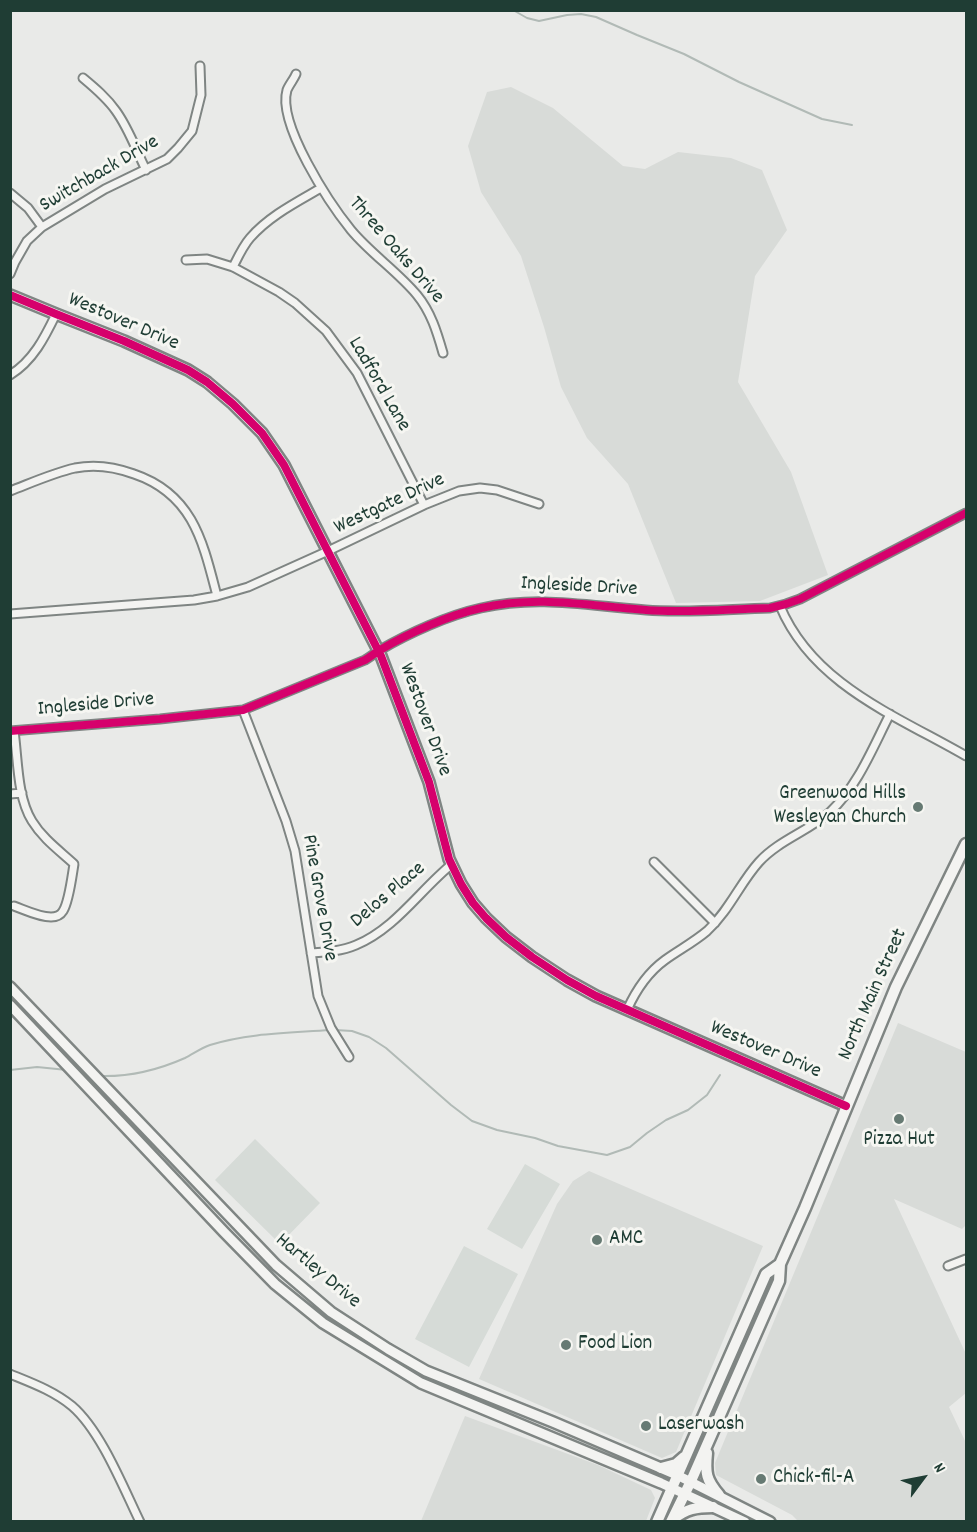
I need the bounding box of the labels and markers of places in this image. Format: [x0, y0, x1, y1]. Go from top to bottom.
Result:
place label: Greenwood Hills Wesleyan Church [774, 782, 906, 832]
marker: Greenwood Hills Wesleyan Church [911, 800, 925, 814]
marker: Pizza Hut [892, 1112, 906, 1126]
place label: Pizza Hut [863, 1128, 935, 1154]
place label: AMC [609, 1227, 643, 1253]
marker: AMC [590, 1233, 604, 1247]
place label: Food Lion [578, 1332, 652, 1358]
marker: Food Lion [559, 1338, 573, 1352]
place label: Laserwash [658, 1413, 744, 1439]
marker: Laserwash [639, 1419, 653, 1433]
place label: Chick-fil-A [773, 1466, 854, 1492]
marker: Chick-fil-A [754, 1472, 768, 1486]

